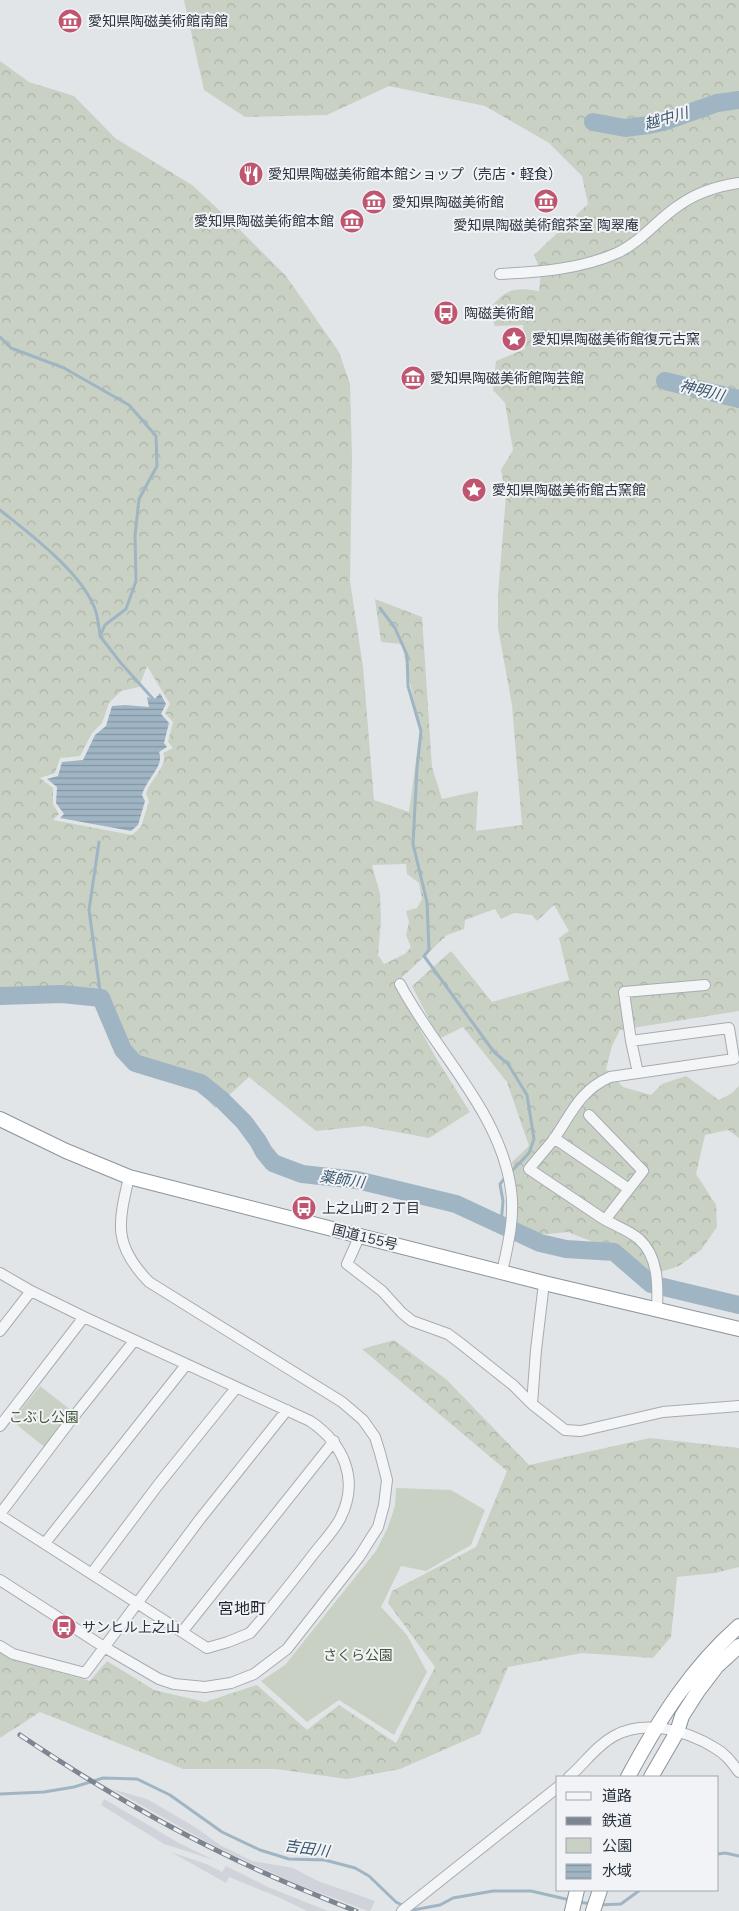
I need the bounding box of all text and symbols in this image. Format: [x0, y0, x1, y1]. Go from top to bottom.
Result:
museum icon: 愛知県陶磁美術館南館 [57, 8, 83, 34]
place label: 愛知県陶磁美術館南館 [88, 12, 228, 30]
water label: 越中川 [642, 102, 692, 133]
restaurant icon: 愛知県陶磁美術館本館ショップ（売店・軽食） [238, 161, 264, 187]
place label: 愛知県陶磁美術館本館ショップ（売店・軽食） [268, 165, 562, 183]
museum icon: 愛知県陶磁美術館茶室 陶翠庵 [533, 188, 559, 214]
museum icon: 愛知県陶磁美術館 [361, 189, 387, 215]
place label: 愛知県陶磁美術館 [392, 193, 504, 211]
museum icon: 愛知県陶磁美術館本館 [339, 208, 365, 234]
place label: 愛知県陶磁美術館本館 [194, 212, 334, 230]
place label: 愛知県陶磁美術館茶室 陶翠庵 [453, 216, 639, 234]
bus stop icon: 陶磁美術館 [433, 300, 459, 326]
place label: 陶磁美術館 [464, 304, 534, 322]
place icon: 愛知県陶磁美術館復元古窯 [501, 326, 527, 352]
place label: 愛知県陶磁美術館復元古窯 [532, 330, 700, 348]
museum icon: 愛知県陶磁美術館陶芸館 [400, 365, 426, 391]
place label: 愛知県陶磁美術館陶芸館 [430, 369, 584, 387]
water label: 神明川 [678, 375, 728, 405]
place icon: 愛知県陶磁美術館古窯館 [461, 477, 487, 503]
place label: 愛知県陶磁美術館古窯館 [492, 481, 646, 499]
water label: 薬師川 [318, 1166, 368, 1192]
bus stop icon: 上之山町２丁目 [291, 1195, 317, 1221]
place label: 上之山町２丁目 [322, 1199, 420, 1217]
street label: 国道155号 [330, 1220, 400, 1254]
park label: こぶし公園 [9, 1408, 79, 1426]
district label: 宮地町 [218, 1598, 266, 1618]
bus stop icon: サンヒル上之山 [51, 1614, 77, 1640]
place label: サンヒル上之山 [82, 1618, 180, 1636]
park label: さくら公園 [323, 1646, 393, 1664]
legend [556, 1776, 719, 1891]
text: 道路 [602, 1786, 632, 1805]
text: 鉄道 [602, 1811, 632, 1830]
water label: 吉田川 [283, 1835, 333, 1861]
text: 公園 [602, 1836, 632, 1855]
text: 水域 [602, 1861, 632, 1880]

